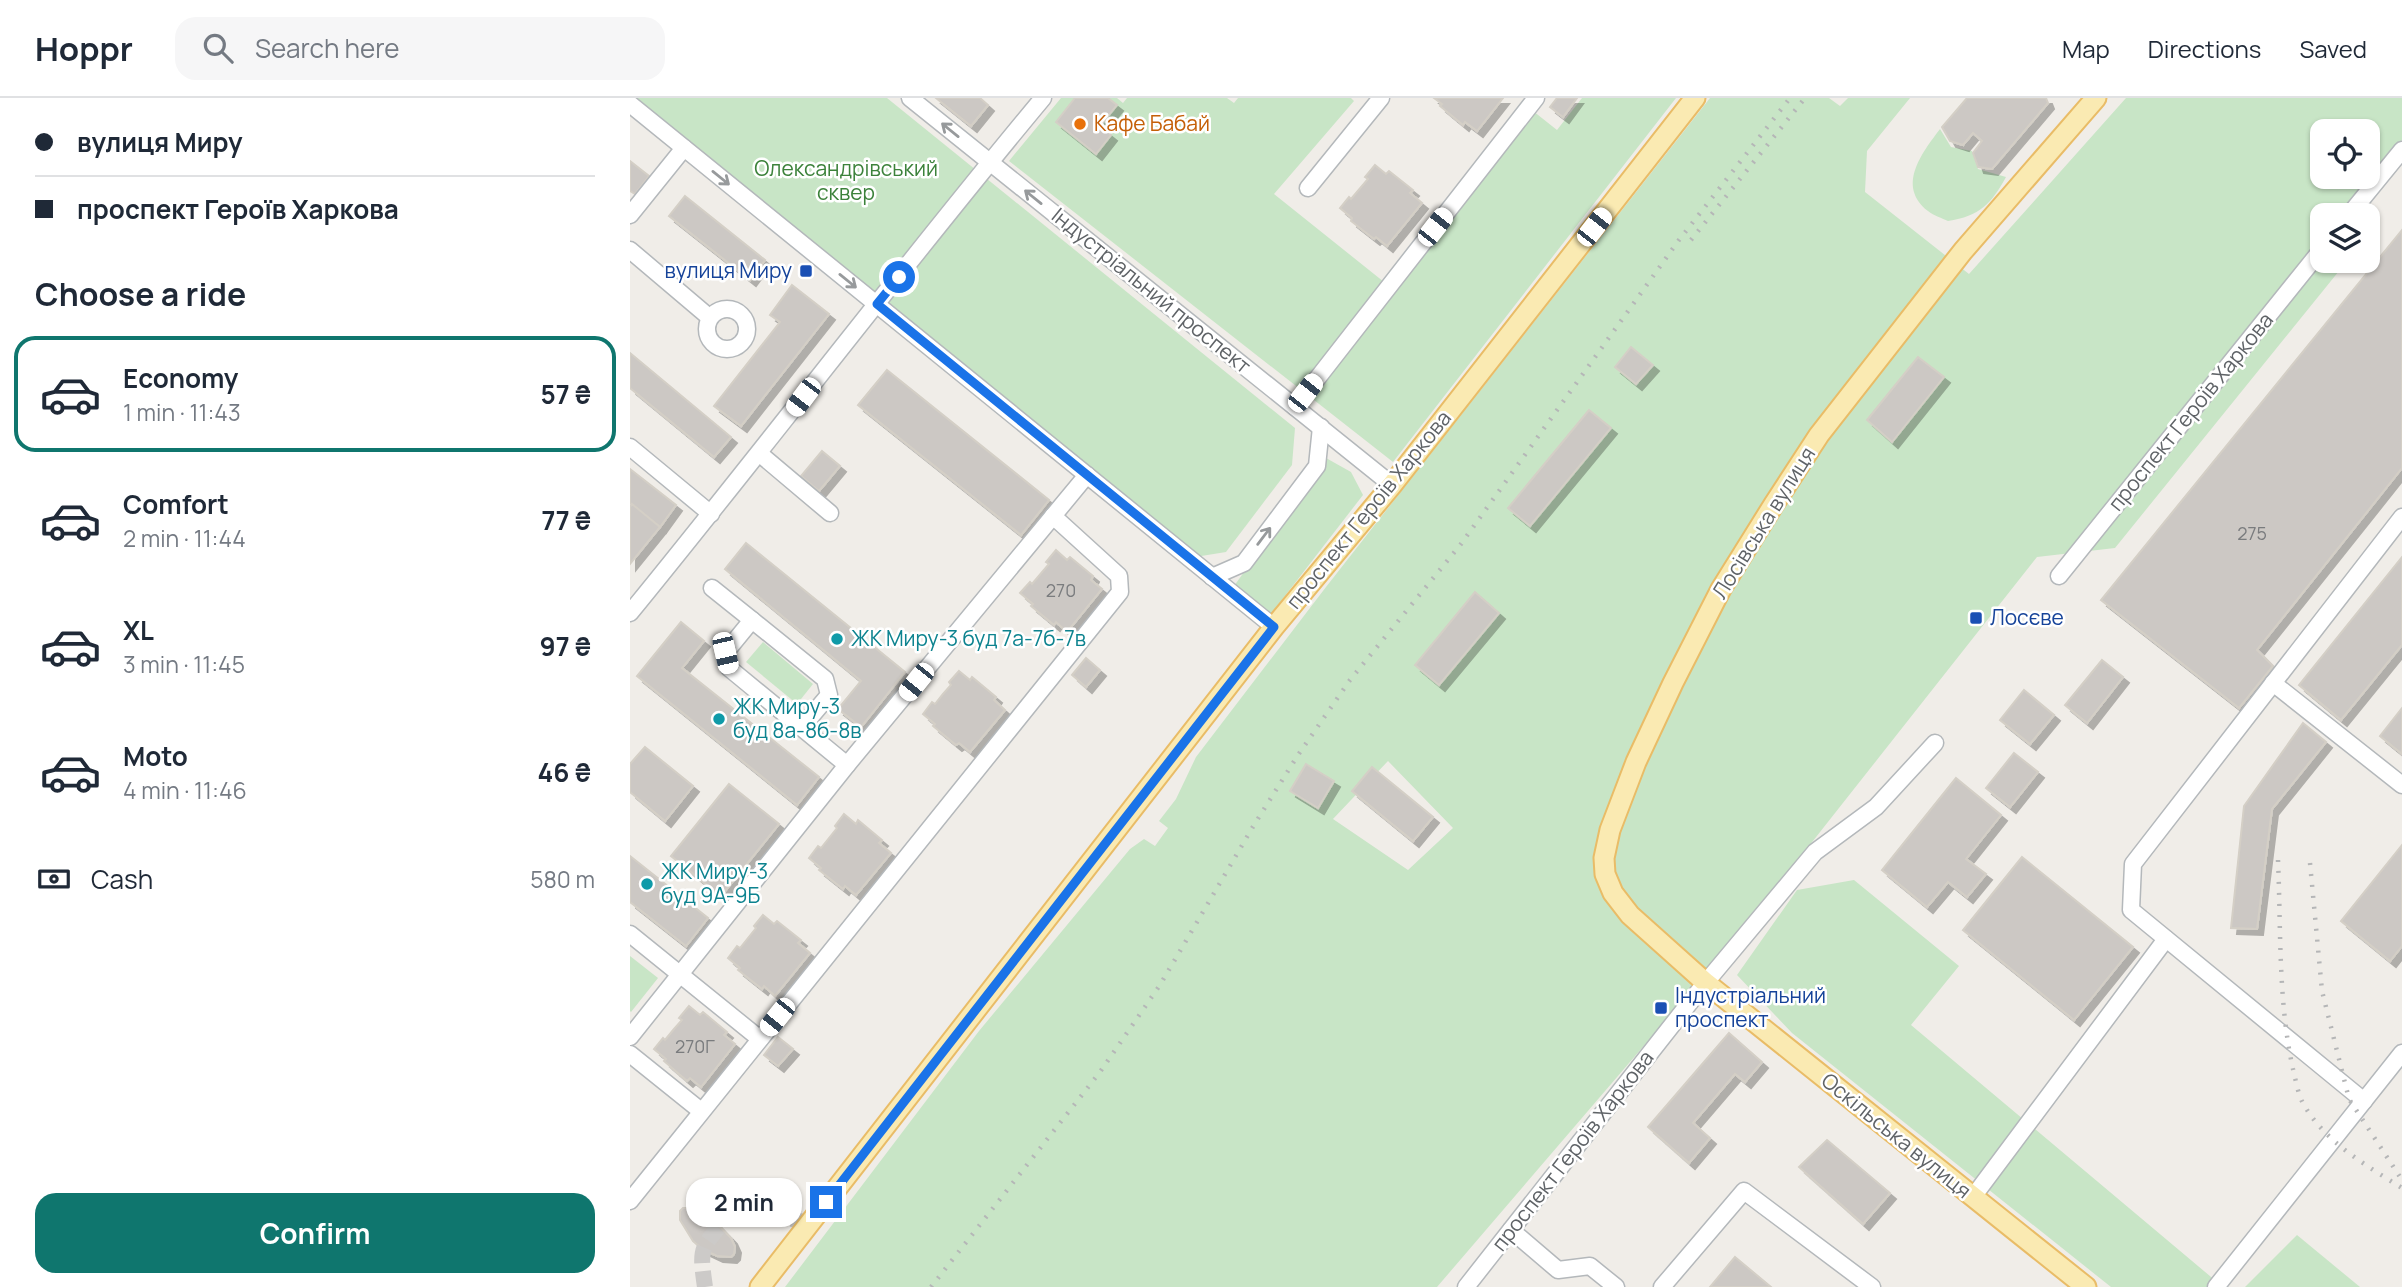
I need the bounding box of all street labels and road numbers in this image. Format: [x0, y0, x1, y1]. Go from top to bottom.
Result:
street label: Індустріальний проспект [1046, 201, 1257, 380]
street label: проспект Героїв Харкова [2101, 306, 2279, 516]
street label: проспект Героїв Харкова [1279, 404, 1457, 614]
street label: Лосівська вулиця [1705, 441, 1821, 604]
street label: проспект Героїв Харкова [1485, 1044, 1659, 1256]
street label: Оскільська вулиця [1816, 1066, 1977, 1204]

